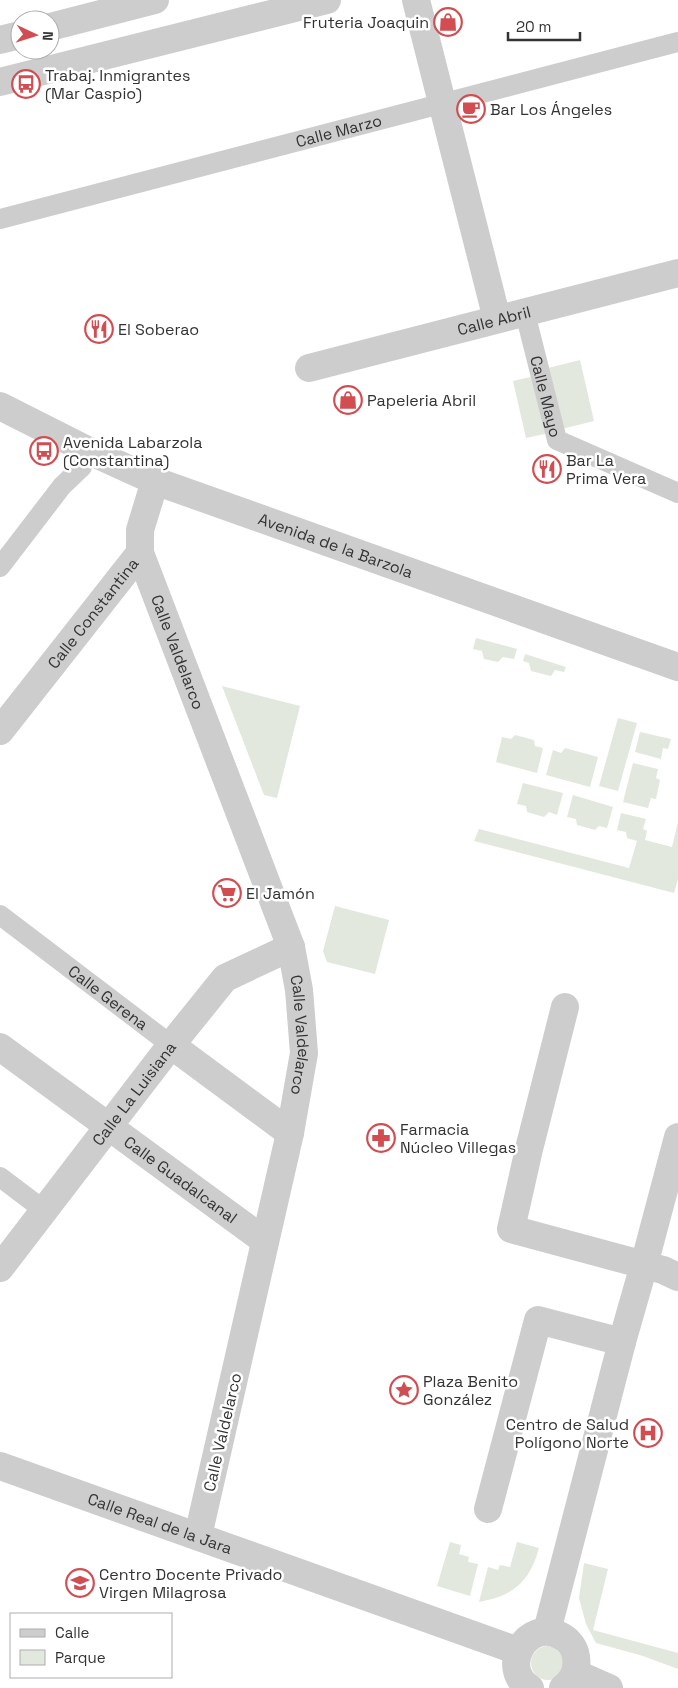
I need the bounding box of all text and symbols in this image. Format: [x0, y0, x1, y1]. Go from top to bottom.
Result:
shop icon: Fruteria Joaquin [433, 7, 463, 37]
north arrow [10, 10, 60, 60]
scale bar [508, 10, 580, 42]
place label: Fruteria Joaquin [303, 12, 429, 33]
text: 20 m [516, 17, 551, 36]
text: N [39, 31, 57, 41]
place label: Trabaj. Inmigrantes (Mar Caspio) [45, 65, 190, 104]
bus stop icon: Trabaj. Inmigrantes (Mar Caspio) [11, 69, 41, 99]
cafe icon: Bar Los Ángeles [456, 94, 486, 124]
place label: Bar Los Ángeles [490, 99, 612, 120]
street label: Calle Marzo [294, 110, 384, 152]
street label: Calle Abril [455, 301, 533, 340]
restaurant icon: El Soberao [84, 314, 114, 344]
place label: El Soberao [118, 319, 199, 340]
street label: Calle Mayo [525, 353, 566, 440]
shop icon: Papeleria Abril [333, 385, 363, 415]
place label: Papeleria Abril [367, 390, 476, 411]
place label: Avenida Labarzola (Constantina) [63, 432, 202, 471]
bus stop icon: Avenida Labarzola (Constantina) [29, 436, 59, 466]
place label: Bar La Prima Vera [566, 450, 646, 489]
restaurant icon: Bar La Prima Vera [532, 454, 562, 484]
street label: Avenida de la Barzola [255, 509, 416, 583]
street label: Calle Constantina [43, 554, 143, 673]
street label: Calle Valdelarco [146, 592, 209, 713]
supermarket icon: El Jamón [212, 878, 242, 908]
place label: El Jamón [246, 883, 315, 904]
street label: Calle Gerena [64, 961, 152, 1035]
street label: Calle Valdelarco [285, 973, 314, 1097]
street label: Calle La Luisiana [88, 1037, 181, 1150]
place label: Farmacia Núcleo Villegas [400, 1119, 516, 1158]
pharmacy icon: Farmacia Núcleo Villegas [366, 1123, 396, 1153]
street label: Calle Guadalcanal [120, 1131, 241, 1228]
street label: Calle Valdelarco [199, 1371, 246, 1494]
place label: Plaza Benito González [423, 1371, 518, 1410]
place icon: Plaza Benito González [389, 1375, 419, 1405]
place label: Centro de Salud Polígono Norte [506, 1414, 629, 1453]
hospital icon: Centro de Salud Polígono Norte [633, 1418, 663, 1448]
street label: Calle Real de la Jara [85, 1488, 235, 1559]
place label: Centro Docente Privado Virgen Milagrosa [99, 1564, 282, 1603]
school or university icon: Centro Docente Privado Virgen Milagrosa [65, 1568, 95, 1598]
legend [10, 1613, 172, 1678]
text: Calle [55, 1623, 90, 1642]
text: Parque [55, 1648, 106, 1667]

